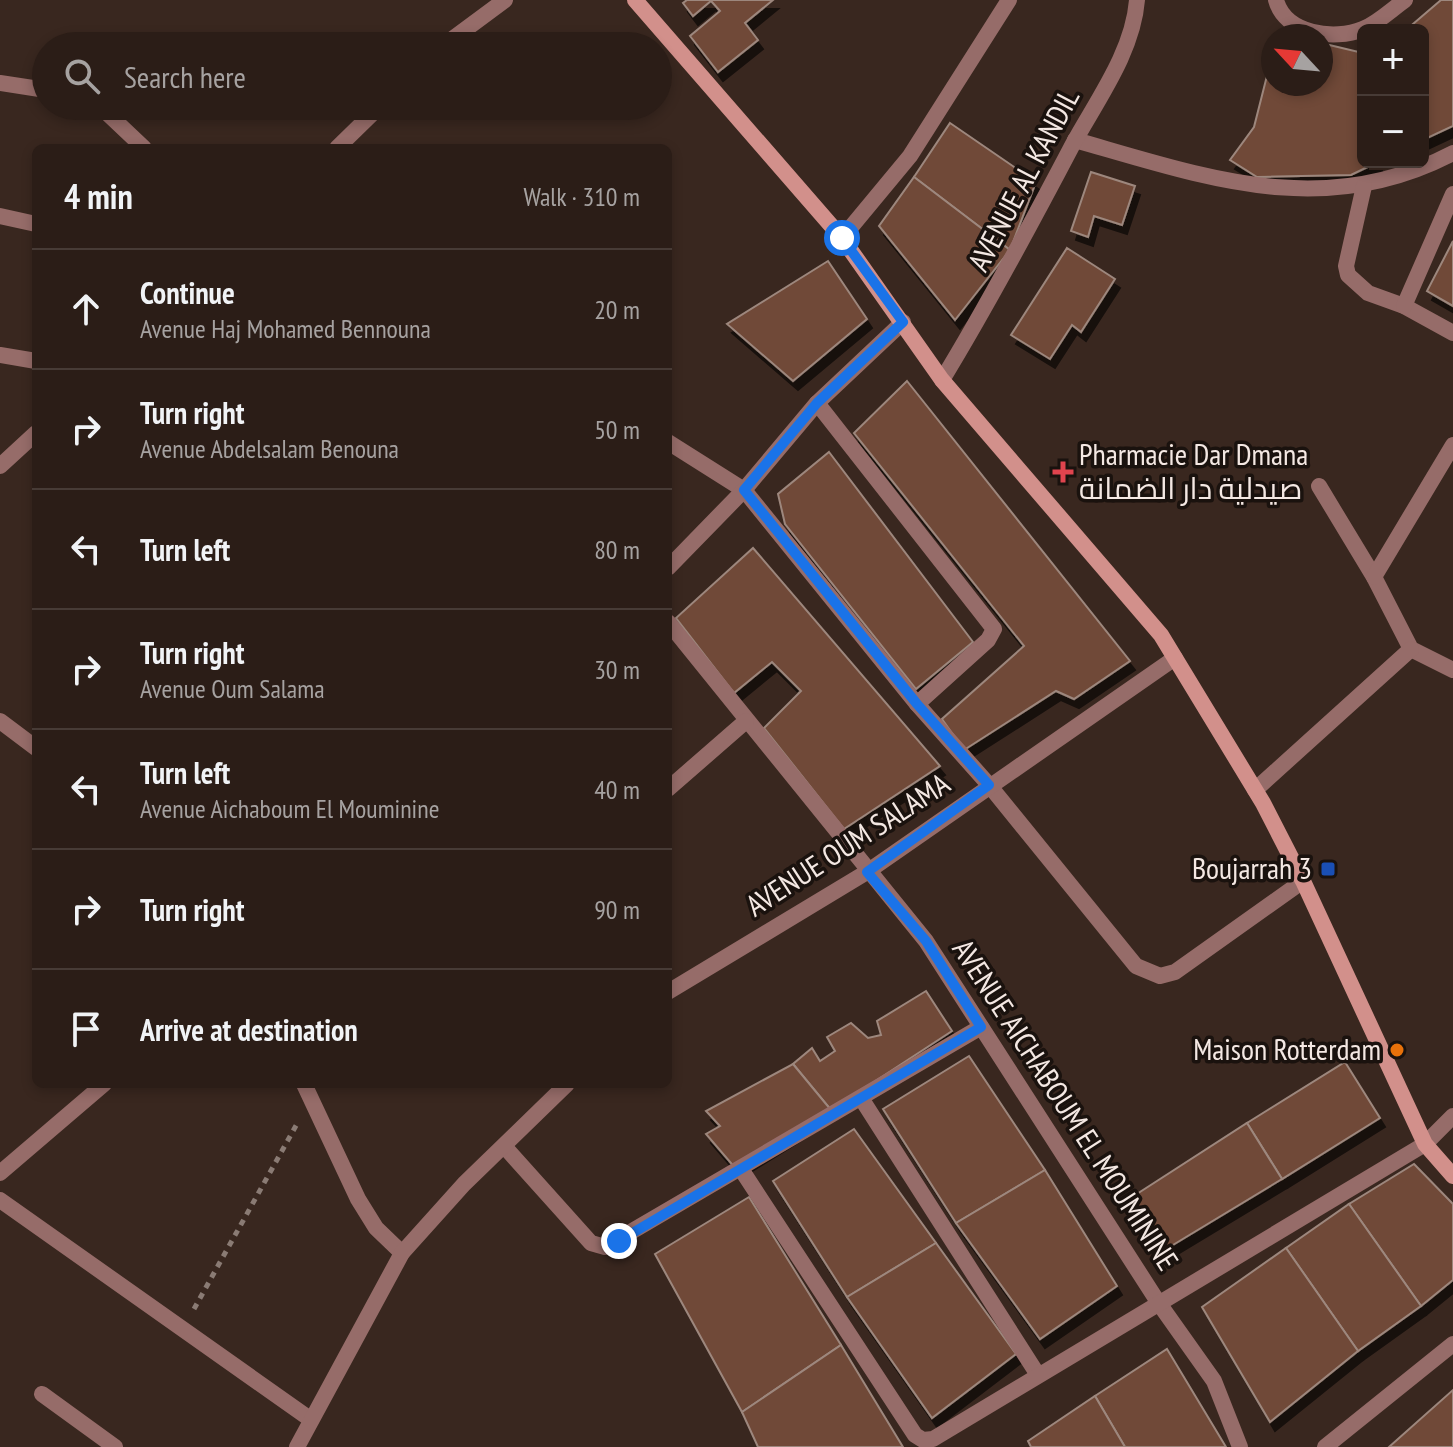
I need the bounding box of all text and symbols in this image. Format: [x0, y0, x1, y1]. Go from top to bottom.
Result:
north arrow [1261, 24, 1333, 96]
map controls [1357, 24, 1429, 168]
button: + [1357, 24, 1429, 96]
search box [32, 32, 672, 120]
icon: search [60, 54, 104, 98]
text: Search here [124, 57, 246, 96]
street label: AVENUE AL KANDIL [958, 81, 1087, 277]
button: − [1357, 96, 1429, 168]
text: 4 min [64, 174, 133, 218]
text: Walk · 310 m [523, 180, 640, 213]
route start [824, 220, 860, 256]
text: Continue [140, 273, 235, 312]
icon: ahead [64, 287, 108, 331]
text: 20 m [594, 293, 640, 326]
text: Avenue Haj Mohamed Bennouna [140, 312, 431, 345]
text: Turn right [140, 393, 244, 432]
icon: right [64, 407, 108, 451]
text: 50 m [594, 413, 640, 446]
text: Avenue Abdelsalam Benouna [140, 432, 399, 465]
place label: Pharmacie Dar Dmana صيدلية دار الضمانة [1079, 434, 1308, 507]
marker: Pharmacie Dar Dmana صيدلية دار الضمانة [1054, 463, 1072, 481]
icon: left [64, 527, 108, 571]
text: Turn left [140, 530, 230, 569]
text: 80 m [594, 533, 640, 566]
text: Turn right [140, 633, 244, 672]
icon: right [64, 647, 108, 691]
text: 30 m [594, 653, 640, 686]
text: Avenue Oum Salama [140, 672, 325, 705]
text: Turn left [140, 753, 230, 792]
street label: AVENUE OUM SALAMA [738, 763, 957, 924]
icon: left [64, 767, 108, 811]
text: 40 m [594, 773, 640, 806]
text: Avenue Aichaboum El Mouminine [140, 792, 439, 825]
place label: Boujarrah 3 [1192, 848, 1312, 887]
marker: Boujarrah 3 [1319, 860, 1337, 878]
icon: right [64, 887, 108, 931]
text: Turn right [140, 890, 244, 929]
text: 90 m [594, 893, 640, 926]
street label: AVENUE AICHABOUM EL MOUMININE [945, 931, 1188, 1277]
icon: arrive [64, 1007, 108, 1051]
text: Arrive at destination [140, 1010, 358, 1049]
place label: Maison Rotterdam [1193, 1029, 1381, 1068]
marker: Maison Rotterdam [1388, 1041, 1406, 1059]
route end [601, 1223, 637, 1259]

